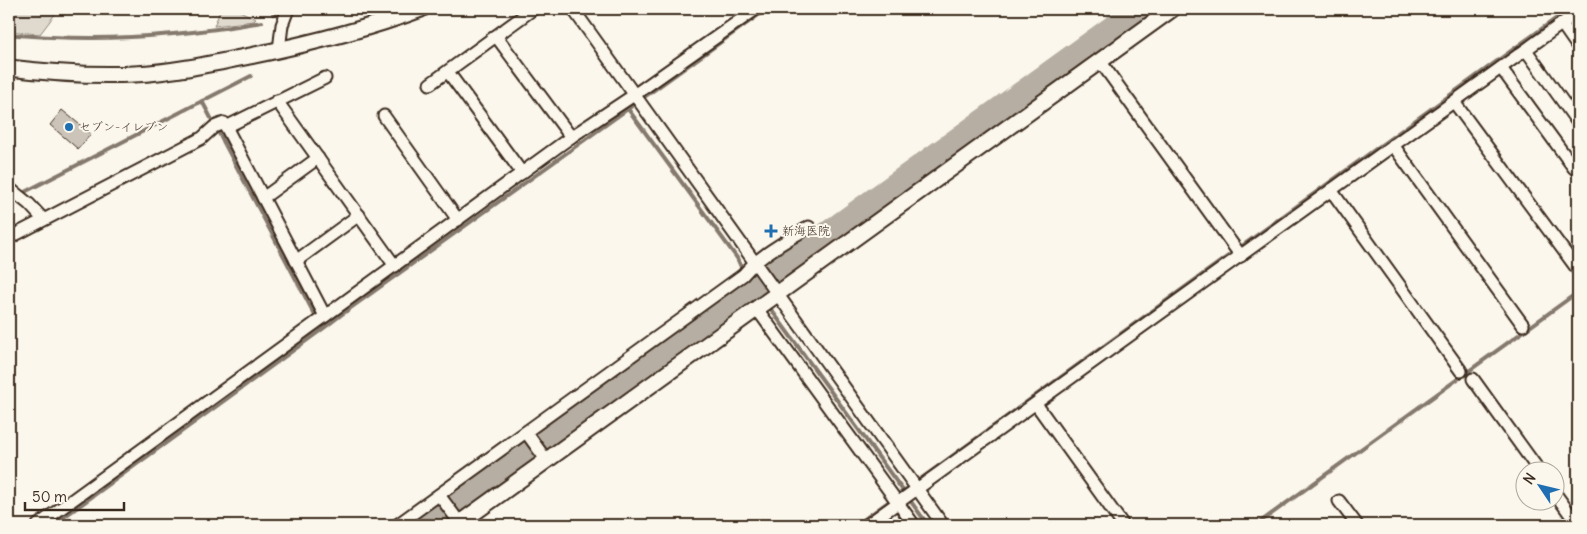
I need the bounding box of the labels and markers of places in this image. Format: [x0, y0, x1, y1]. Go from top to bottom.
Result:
place label: セブン-イレブン [79, 119, 168, 134]
marker: セブン-イレブン [63, 121, 75, 133]
place label: 新海医院 [782, 223, 830, 238]
marker: 新海医院 [764, 224, 778, 238]

